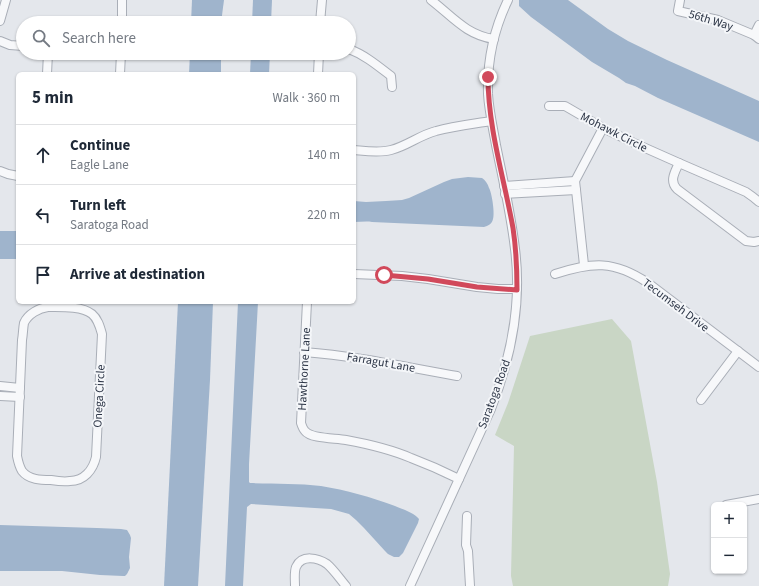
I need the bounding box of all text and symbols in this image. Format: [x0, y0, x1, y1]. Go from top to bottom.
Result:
street label: 56th Way [686, 6, 736, 35]
search box [16, 16, 356, 60]
icon: search [30, 27, 52, 49]
text: Search here [62, 28, 136, 49]
route end [479, 68, 497, 86]
text: 5 min [32, 86, 73, 110]
text: Walk · 360 m [272, 89, 340, 107]
street label: Mohawk Circle [577, 108, 650, 157]
text: Continue [70, 135, 130, 156]
icon: ahead [32, 144, 54, 166]
text: 140 m [307, 146, 340, 164]
text: Eagle Lane [70, 156, 129, 174]
text: Turn left [70, 195, 126, 216]
icon: left [32, 204, 54, 226]
text: 220 m [307, 206, 340, 224]
text: Saratoga Road [70, 216, 149, 234]
icon: arrive [32, 264, 54, 286]
text: Arrive at destination [70, 264, 205, 285]
route start [375, 266, 393, 284]
street label: Tecumseh Drive [639, 275, 713, 336]
street label: Hawthorne Lane [294, 327, 315, 411]
street label: Farragut Lane [345, 348, 416, 377]
street label: Saratoga Road [474, 357, 515, 431]
street label: Onega Circle [89, 364, 110, 428]
map controls [711, 502, 747, 574]
button: + [711, 502, 747, 538]
button: − [711, 538, 747, 574]

